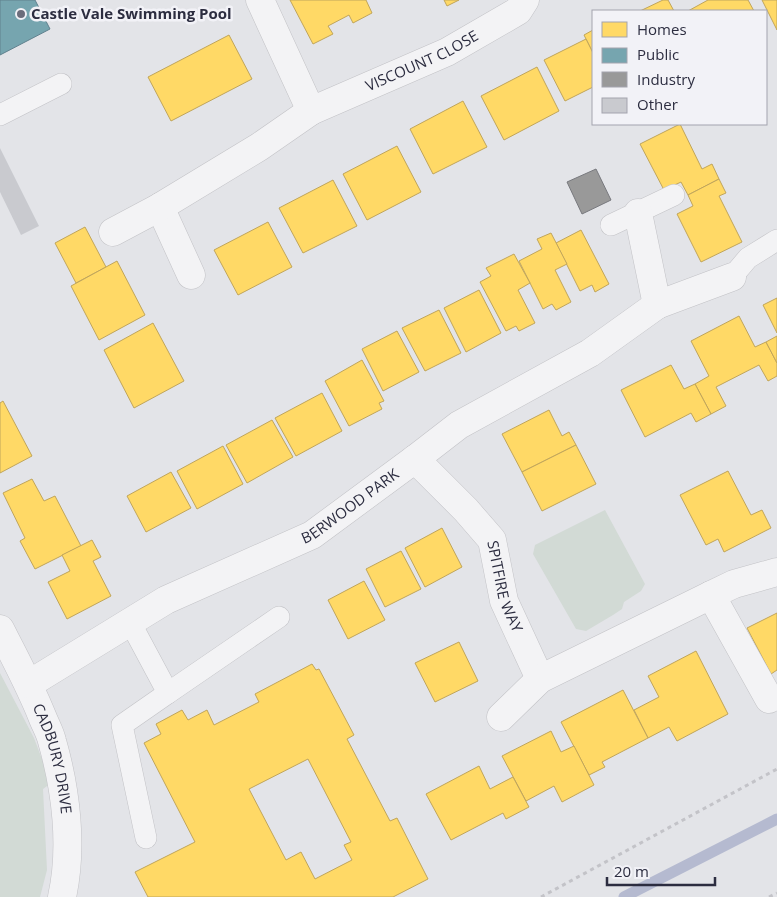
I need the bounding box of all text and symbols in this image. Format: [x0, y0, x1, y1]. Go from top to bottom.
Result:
place label: Castle Vale Swimming Pool [31, 3, 232, 23]
marker: Castle Vale Swimming Pool [15, 8, 27, 20]
legend [592, 10, 767, 125]
text: Homes [637, 19, 687, 39]
street label: VISCOUNT CLOSE [362, 25, 482, 95]
text: Public [637, 44, 679, 64]
text: Industry [637, 69, 695, 89]
text: Other [637, 94, 678, 114]
street label: BERWOOD PARK [298, 463, 403, 548]
street label: SPITFIRE WAY [483, 539, 528, 636]
street label: CADBURY DRIVE [29, 700, 77, 815]
scale bar [607, 854, 714, 886]
text: 20 m [614, 861, 649, 881]

